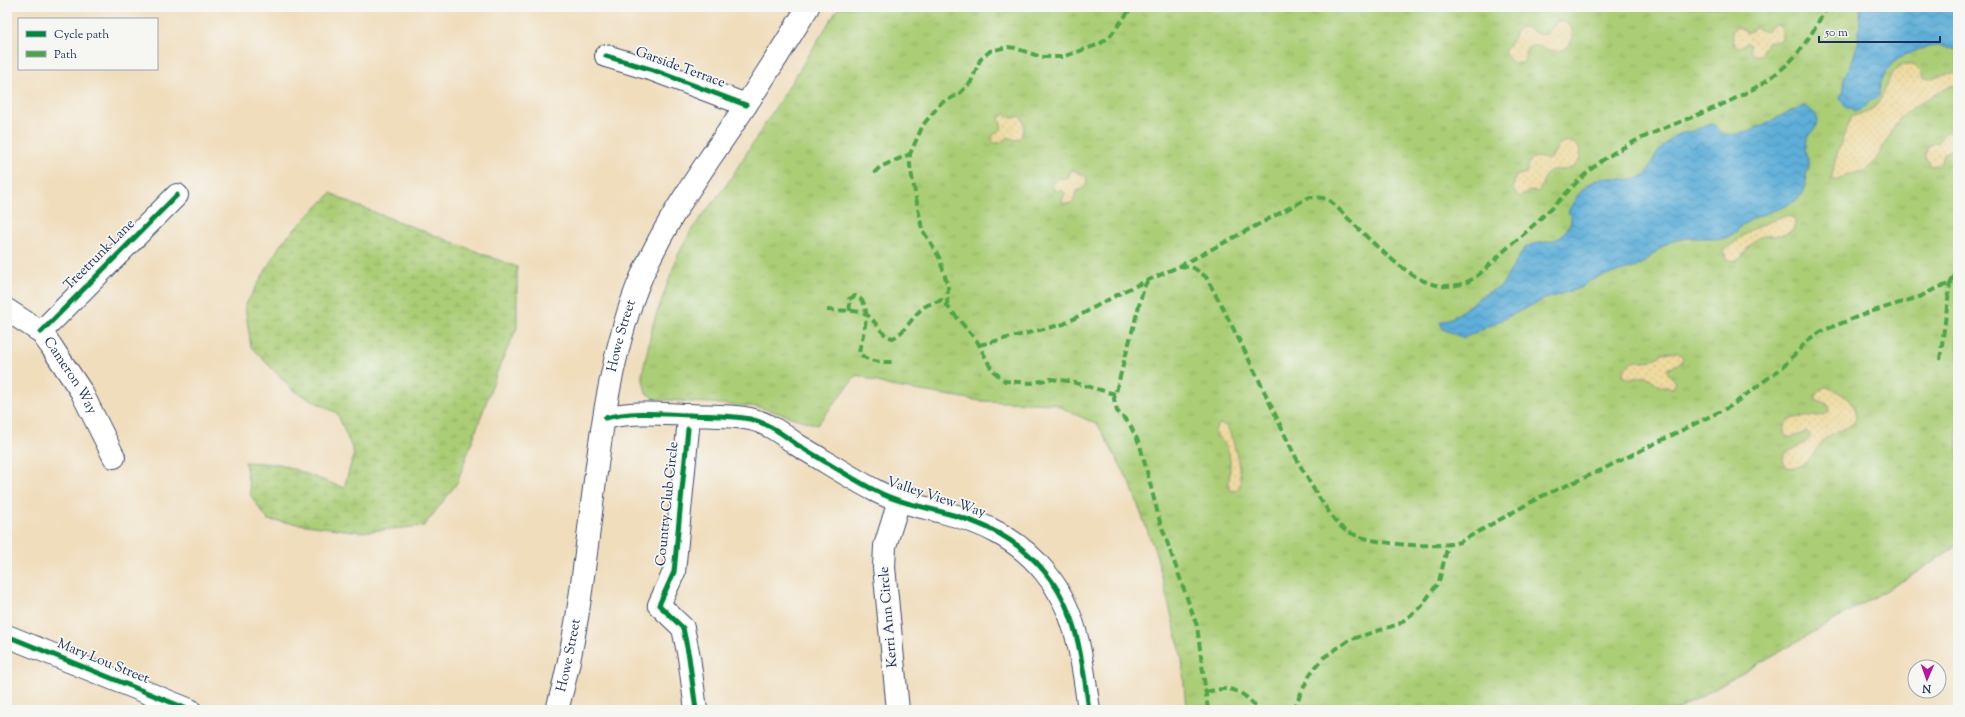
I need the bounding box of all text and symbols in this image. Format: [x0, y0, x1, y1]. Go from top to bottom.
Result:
legend [18, 18, 158, 70]
scale bar [1819, 18, 1940, 44]
text: 50 m [1824, 24, 1848, 42]
text: Cycle path [54, 26, 109, 44]
street label: Garside Terrace [632, 42, 728, 94]
text: Path [54, 46, 77, 64]
street label: Treetrunk Lane [60, 215, 140, 295]
street label: Howe Street [603, 297, 642, 374]
street label: Cameron Way [38, 333, 101, 418]
street label: Country Club Circle [652, 441, 684, 567]
street label: Valley View Way [884, 473, 988, 523]
street label: Kerri Ann Circle [875, 566, 903, 668]
street label: Howe Street [552, 617, 587, 694]
street label: Mary Lou Street [54, 634, 152, 690]
north arrow [1907, 659, 1947, 699]
text: N [1922, 680, 1932, 696]

